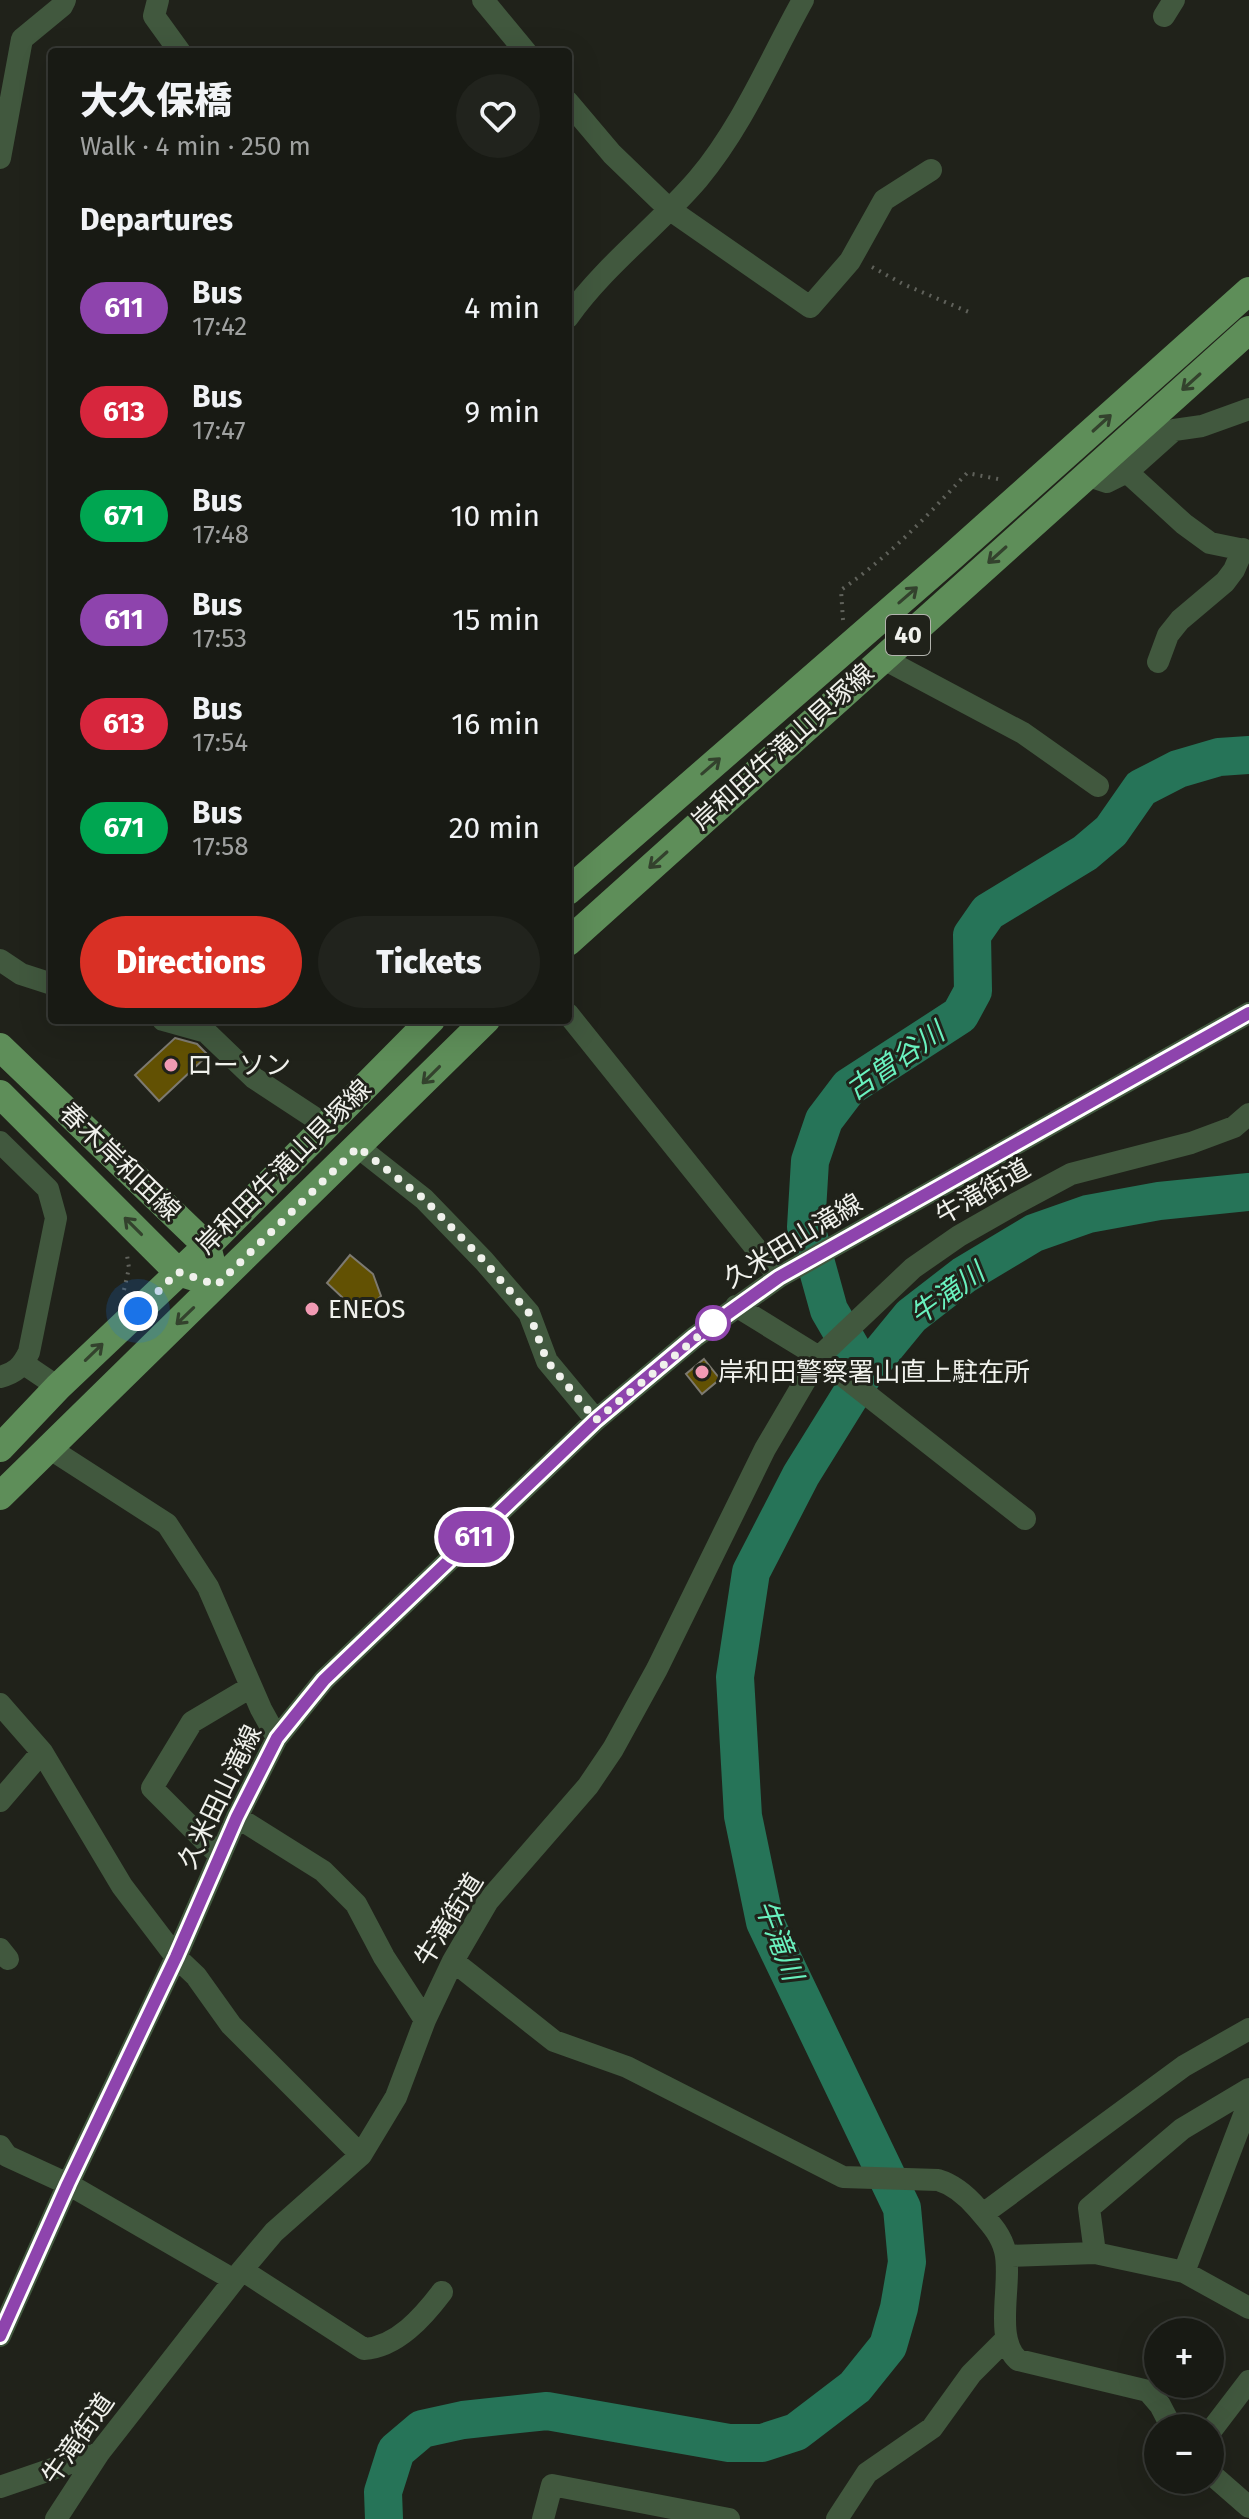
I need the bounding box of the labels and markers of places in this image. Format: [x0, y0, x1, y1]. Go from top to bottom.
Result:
place label: ローソン [187, 1050, 291, 1081]
marker: ローソン [162, 1056, 180, 1074]
place label: ENEOS [328, 1294, 405, 1325]
marker: ENEOS [303, 1300, 321, 1318]
unlabelled marker [696, 1306, 730, 1340]
place label: 岸和田警察署山直上駐在所 [718, 1357, 1030, 1388]
marker: 岸和田警察署山直上駐在所 [693, 1363, 711, 1381]

